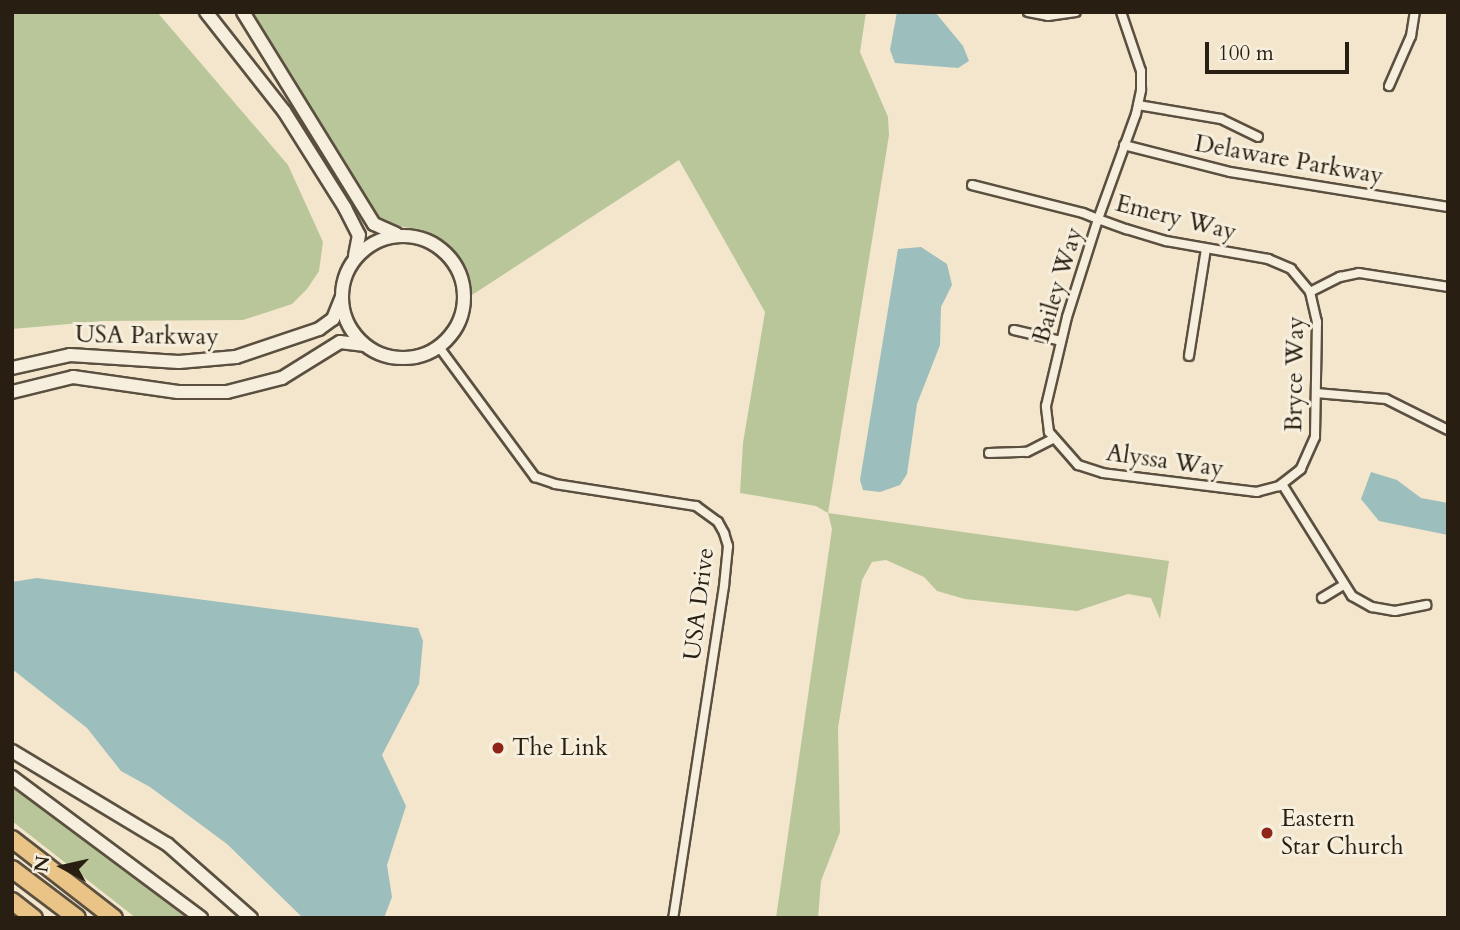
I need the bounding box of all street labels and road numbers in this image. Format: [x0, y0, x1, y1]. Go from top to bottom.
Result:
street label: Delaware Parkway [1192, 129, 1386, 191]
street label: Emery Way [1113, 189, 1239, 247]
street label: Bailey Way [1027, 224, 1089, 346]
street label: Bryce Way [1280, 316, 1310, 432]
street label: USA Parkway [75, 320, 219, 352]
street label: Alyssa Way [1104, 439, 1226, 483]
street label: USA Drive [678, 546, 720, 662]

